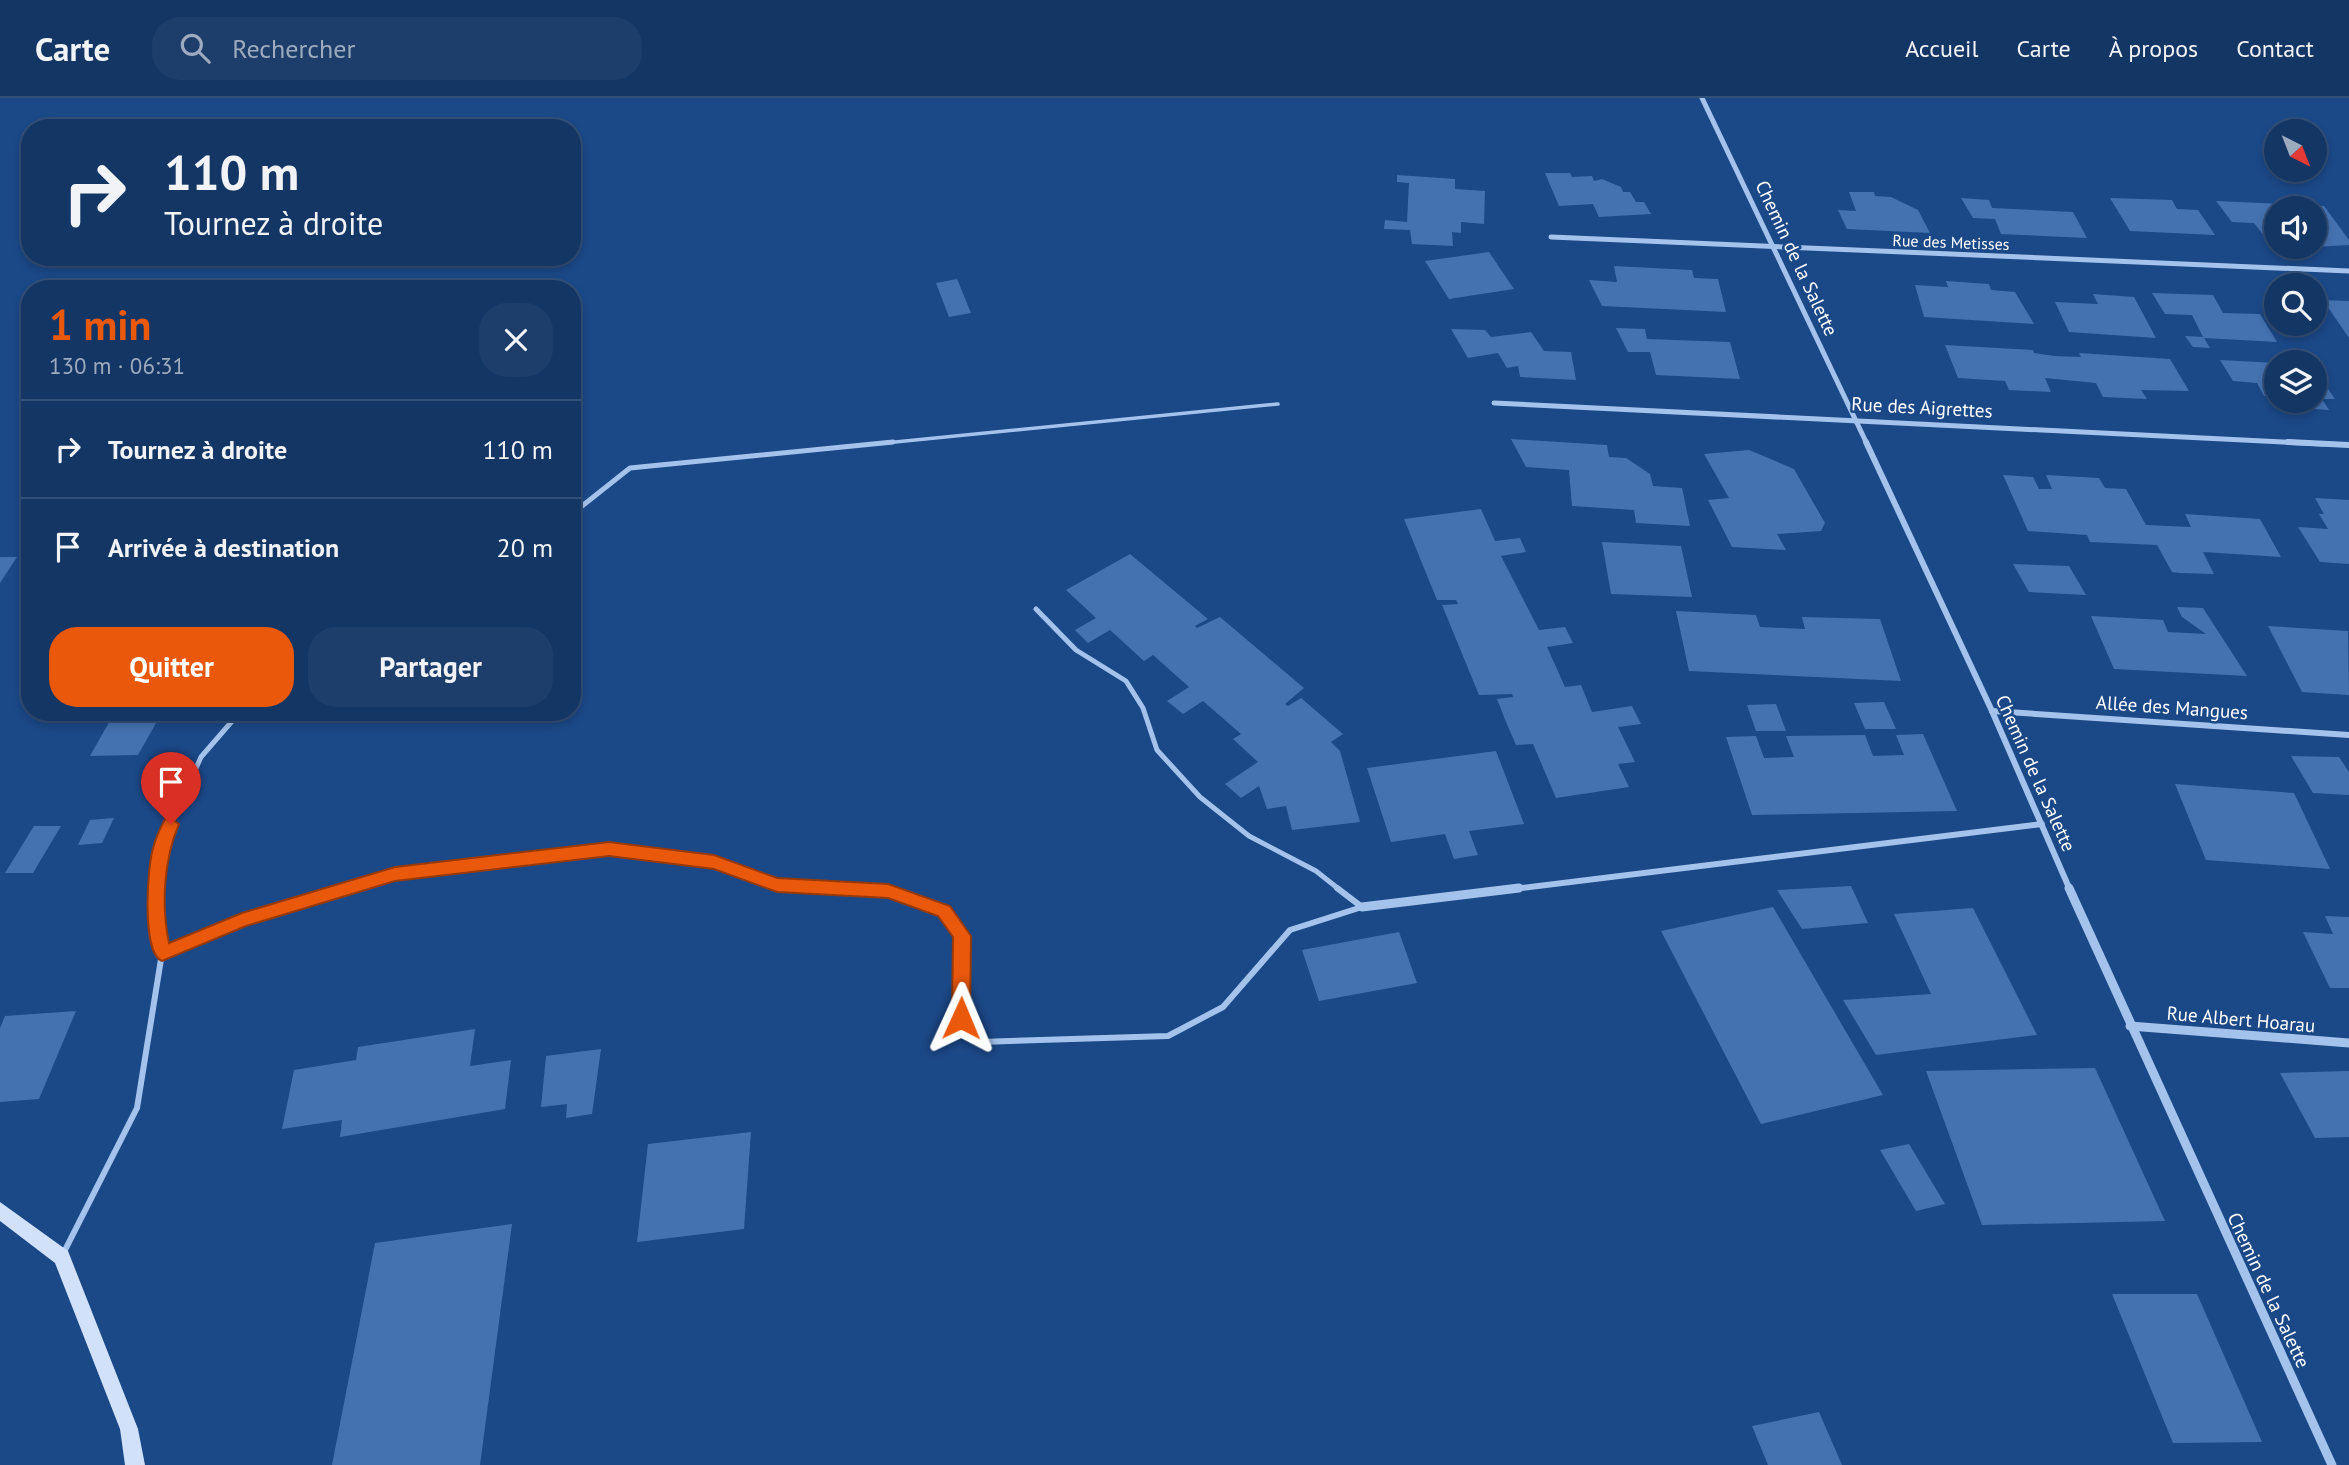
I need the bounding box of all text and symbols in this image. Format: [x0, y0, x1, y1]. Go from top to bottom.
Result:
search box [152, 17, 642, 80]
text: Carte [35, 27, 110, 70]
icon: search [176, 29, 214, 67]
text: Rechercher [232, 32, 355, 65]
text: Accueil [1905, 33, 1979, 64]
text: Carte [2017, 33, 2071, 64]
text: À propos [2109, 33, 2198, 64]
text: Contact [2236, 33, 2314, 64]
north arrow [2264, 119, 2328, 182]
map controls [2264, 119, 2327, 413]
text: 110 m [164, 140, 299, 204]
icon: right [49, 147, 140, 238]
street label: Chemin de la Salette [1750, 176, 1844, 340]
button: sound [2264, 196, 2327, 259]
text: Tournez à droite [164, 202, 383, 244]
street label: Rue des Metisses [1892, 230, 2010, 254]
button: search [2264, 273, 2327, 336]
text: 1 min [49, 297, 151, 352]
button: close [479, 303, 553, 377]
button: layers [2264, 350, 2327, 413]
text: 130 m · 06:31 [49, 351, 185, 380]
street label: Rue des Aigrettes [1851, 391, 1993, 423]
icon: right [49, 430, 87, 468]
text: Tournez à droite [108, 433, 287, 466]
text: 110 m [482, 433, 553, 466]
icon: arrive [49, 528, 87, 566]
text: Arrivée à destination [108, 531, 339, 564]
text: 20 m [497, 531, 553, 564]
button: Quitter [49, 627, 294, 707]
button: Partager [308, 627, 553, 707]
street label: Allée des Mangues [2095, 690, 2249, 724]
street label: Chemin de la Salette [1991, 691, 2081, 855]
pin [141, 752, 201, 824]
icon: arrive [152, 763, 190, 801]
position arrow [924, 981, 998, 1055]
street label: Rue Albert Hoarau [2166, 1001, 2316, 1037]
street label: Chemin de la Salette [2222, 1208, 2316, 1372]

